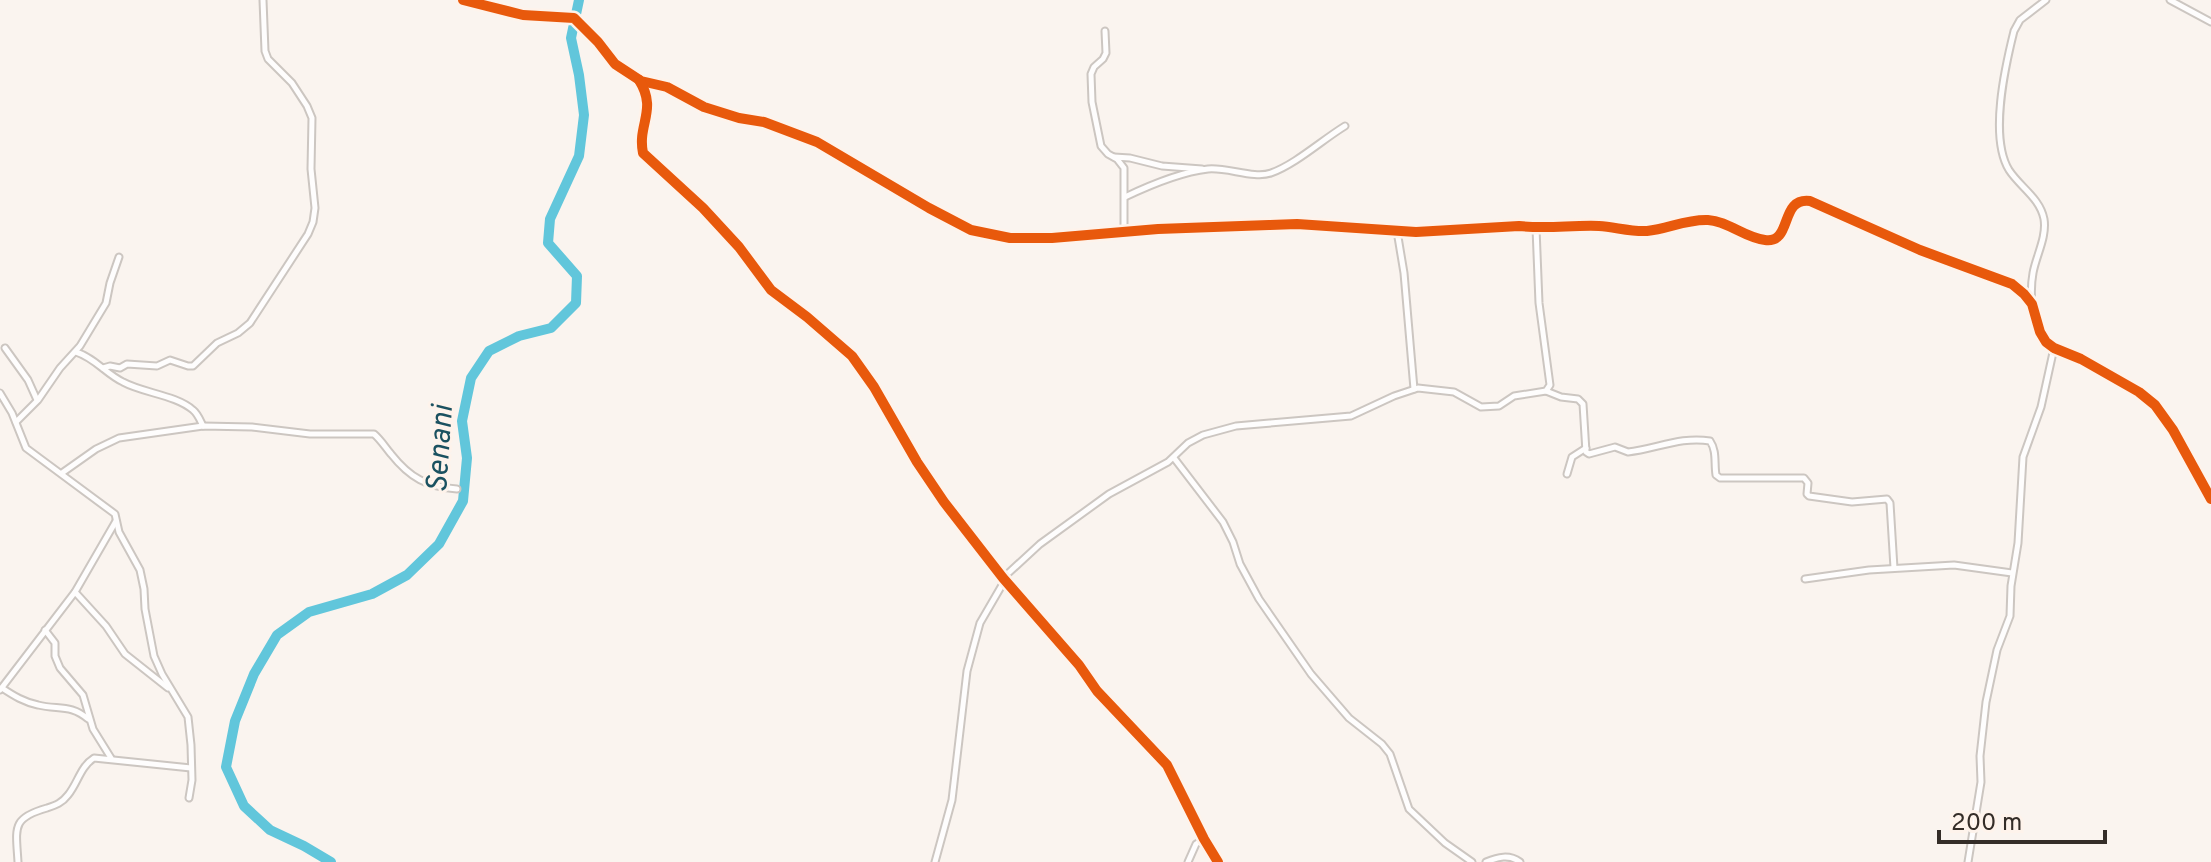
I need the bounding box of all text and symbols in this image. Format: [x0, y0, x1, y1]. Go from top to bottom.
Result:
water label: Senani [420, 402, 463, 494]
scale bar [1939, 794, 2105, 844]
text: 200 m [1951, 809, 2022, 839]

